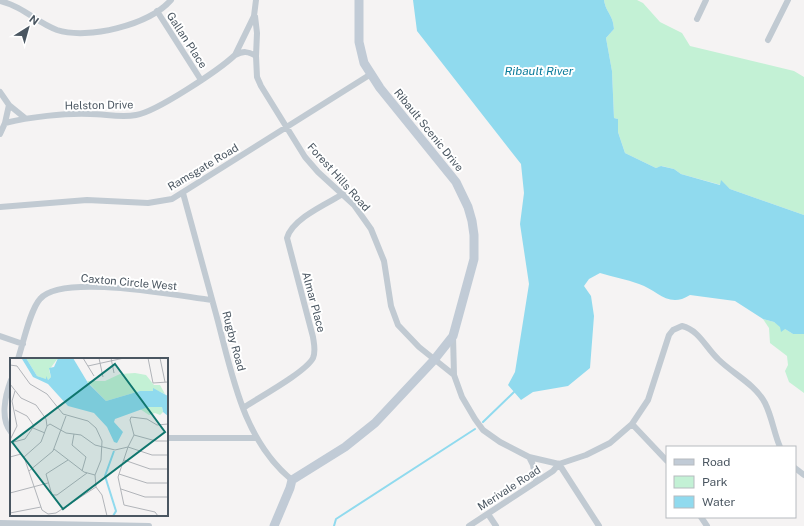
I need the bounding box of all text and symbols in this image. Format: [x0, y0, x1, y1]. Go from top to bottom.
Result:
north arrow [8, 8, 48, 48]
street label: Gallan Place [164, 10, 210, 70]
text: N [27, 13, 41, 27]
water label: Ribault River [505, 64, 574, 78]
street label: Ribault Scenic Drive [392, 86, 466, 174]
street label: Helston Drive [64, 98, 134, 112]
street label: Ramsgate Road [166, 141, 240, 193]
street label: Forest Hills Road [305, 141, 373, 213]
street label: Almar Place [300, 270, 328, 334]
street label: Caxton Circle West [80, 272, 178, 292]
street label: Rugby Road [220, 310, 248, 372]
inset map [10, 358, 168, 516]
legend [666, 446, 796, 518]
text: Road [702, 455, 730, 469]
street label: Merivale Road [475, 463, 543, 513]
text: Park [702, 475, 728, 489]
text: Water [702, 495, 736, 509]

